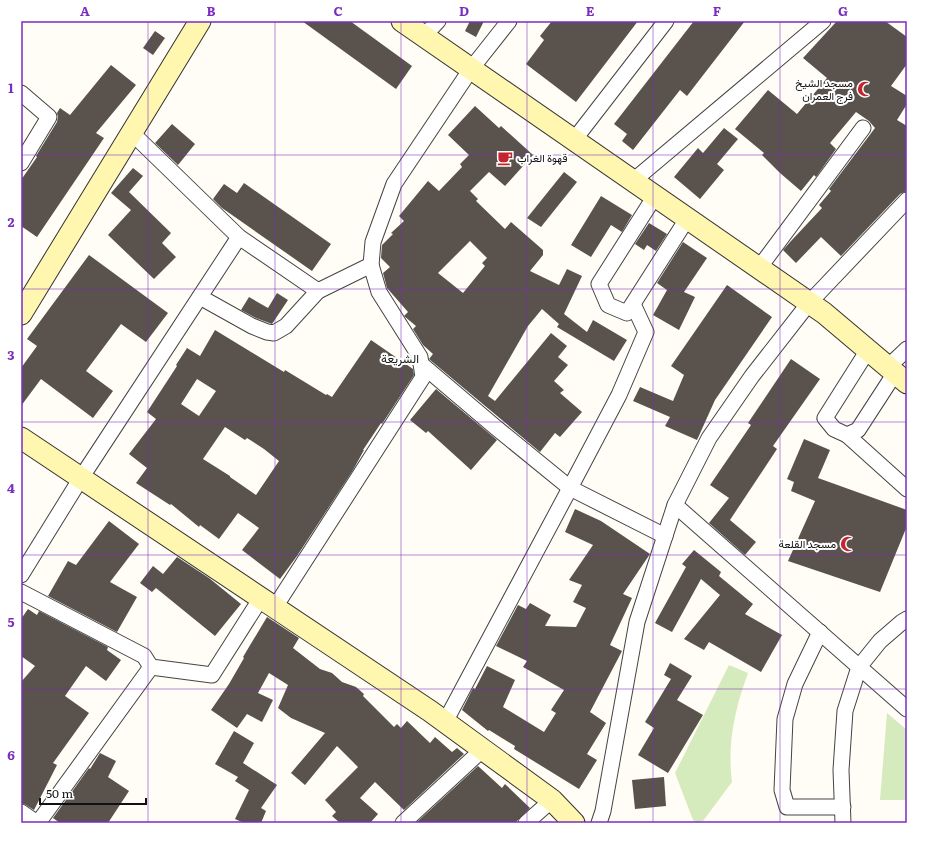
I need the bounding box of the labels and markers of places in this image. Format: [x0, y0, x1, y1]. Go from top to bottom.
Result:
place label: مسجد الشيخ فرج العمران [795, 74, 853, 104]
mosque icon: مسجد الشيخ فرج العمران [856, 80, 874, 98]
cafe icon: قهوة الغراب [496, 149, 514, 167]
place label: قهوة الغراب [517, 149, 567, 165]
place label: مسجد القلعة [779, 535, 836, 551]
mosque icon: مسجد القلعة [839, 535, 857, 553]

